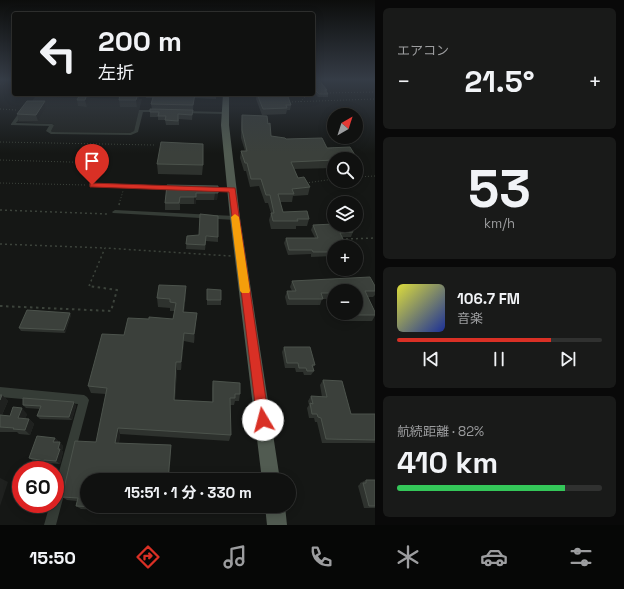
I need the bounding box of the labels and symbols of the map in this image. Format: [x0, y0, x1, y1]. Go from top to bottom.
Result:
north arrow [327, 108, 363, 144]
pin [75, 144, 109, 185]
position arrow [242, 399, 284, 441]
speed limit sign: 60 [12, 461, 64, 513]

